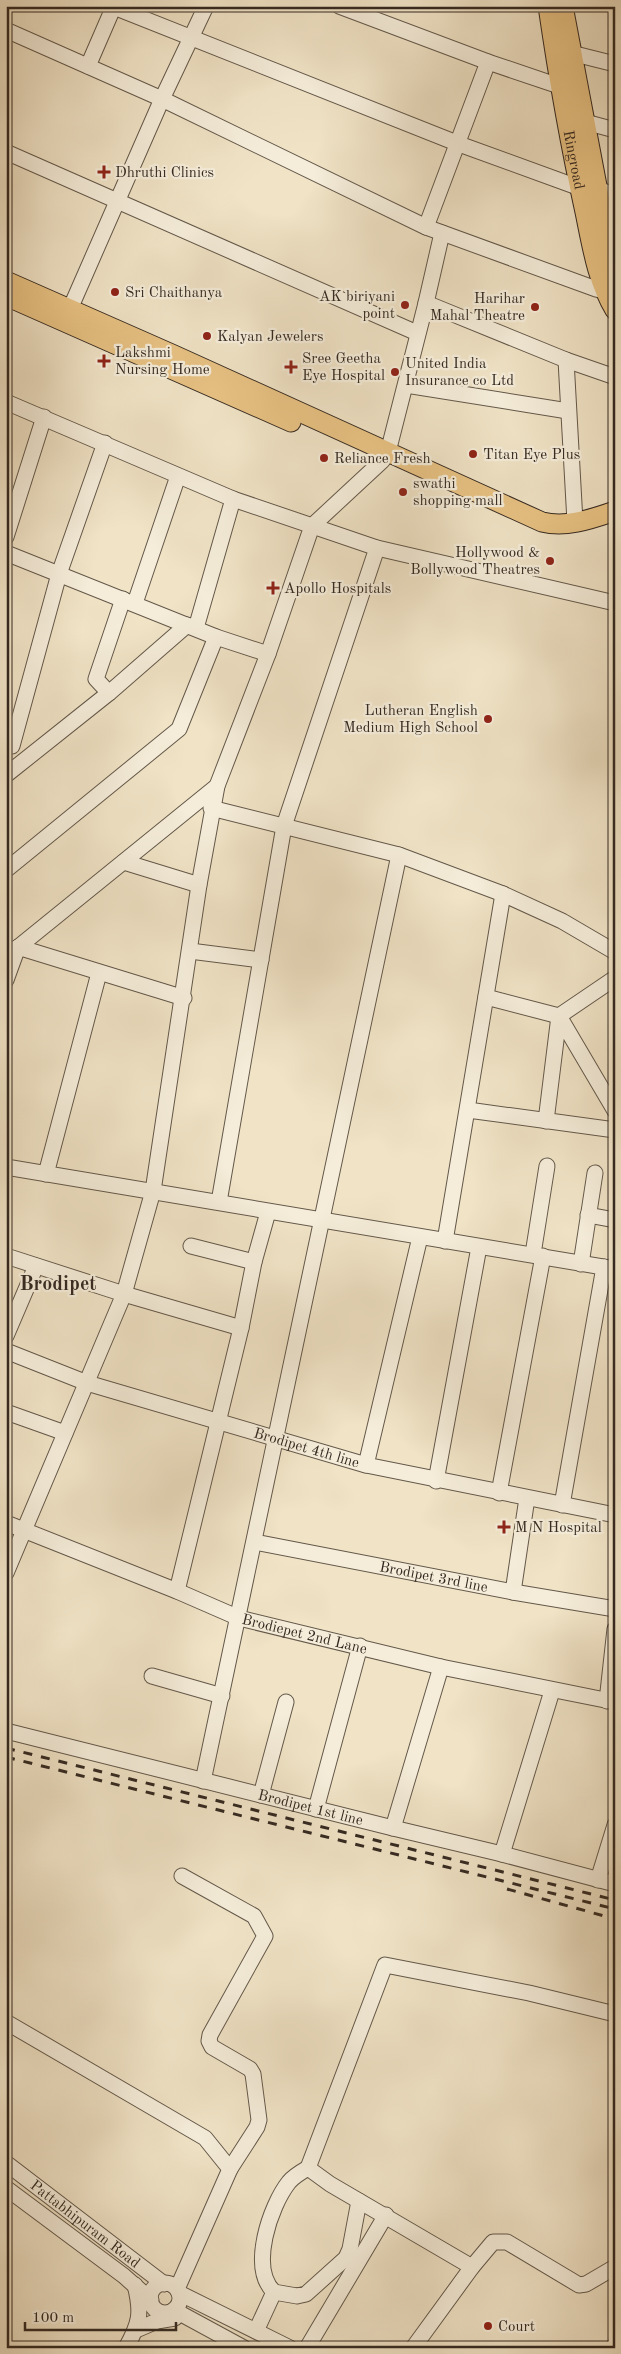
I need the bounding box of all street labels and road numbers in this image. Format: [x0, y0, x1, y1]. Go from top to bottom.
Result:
street label: Ringroad [560, 129, 586, 191]
street label: Brodipet 4th line [252, 1426, 361, 1472]
street label: Brodipet 3rd line [378, 1560, 489, 1596]
street label: Brodiepet 2nd Lane [240, 1613, 368, 1658]
street label: Brodipet 1st line [256, 1788, 364, 1829]
street label: Pattabhipuram Road [27, 2178, 142, 2272]

